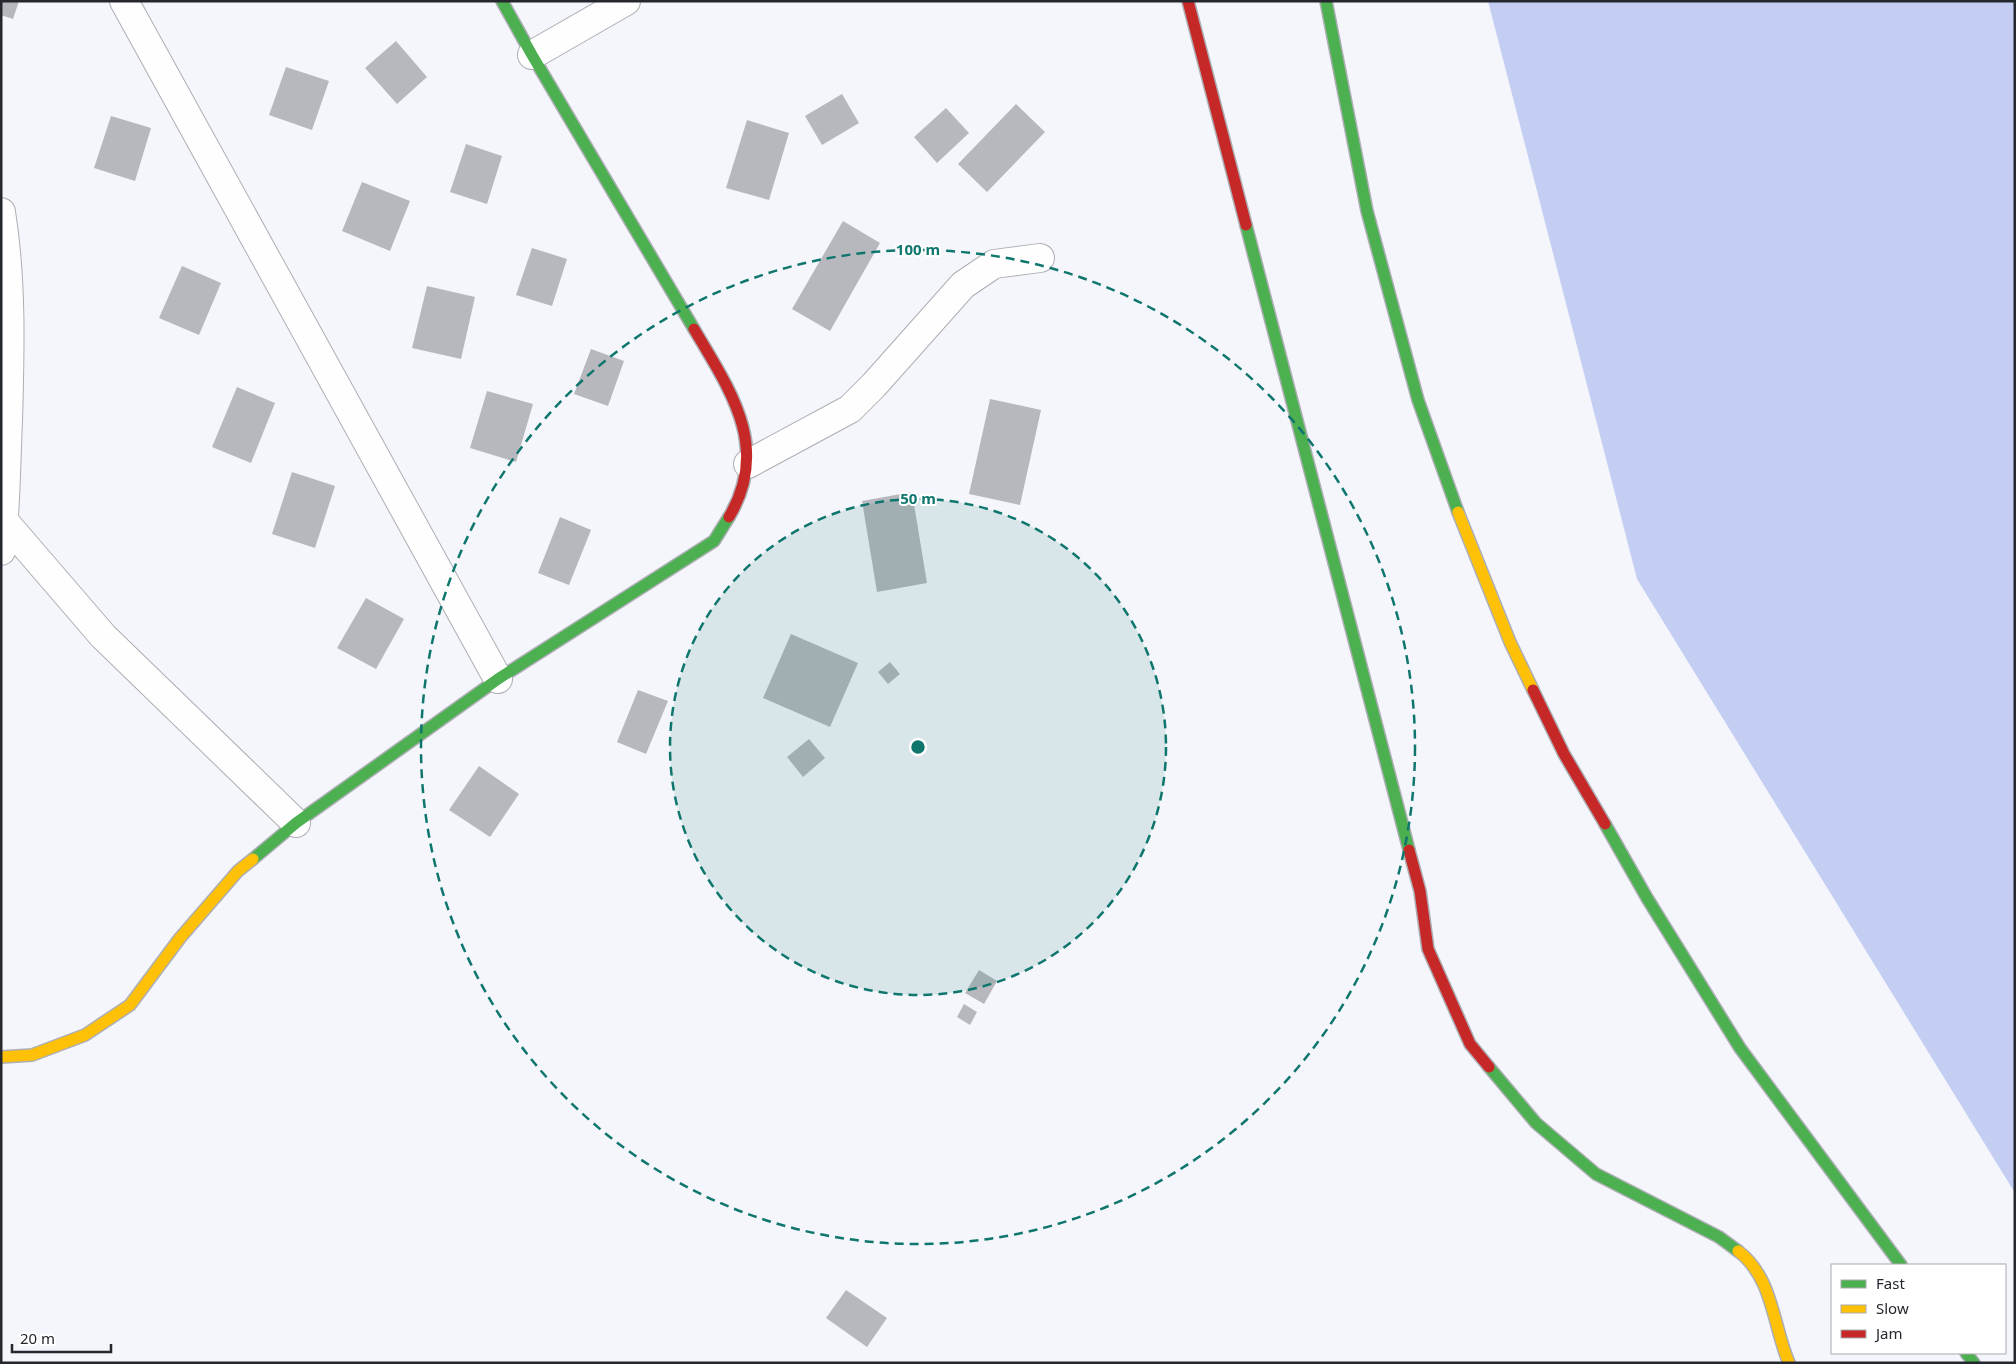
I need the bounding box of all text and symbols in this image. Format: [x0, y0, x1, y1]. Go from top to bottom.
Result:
text: 100 m [896, 239, 940, 259]
text: 50 m [900, 488, 936, 508]
centre of rings [909, 738, 927, 756]
legend [1831, 1264, 2006, 1354]
text: Fast [1876, 1273, 1905, 1293]
text: Slow [1876, 1298, 1909, 1318]
scale bar [12, 1322, 111, 1354]
text: Jam [1874, 1323, 1903, 1343]
text: 20 m [20, 1328, 55, 1348]

